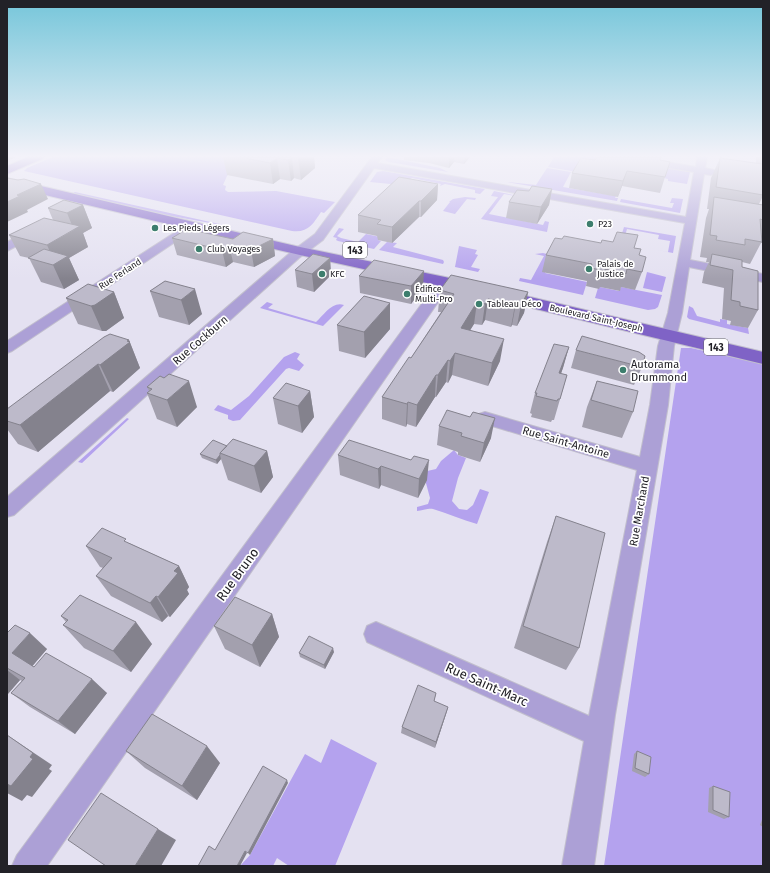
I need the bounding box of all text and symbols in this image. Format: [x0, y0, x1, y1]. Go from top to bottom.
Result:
marker: P23 [585, 219, 595, 229]
place label: P23 [598, 219, 612, 229]
marker: Les Pieds Légers [150, 223, 160, 233]
place label: Les Pieds Légers [163, 223, 230, 233]
road number: 143 [343, 242, 367, 258]
marker: Club Voyages [194, 244, 204, 254]
place label: Club Voyages [207, 244, 260, 254]
street label: Rue Ferland [97, 257, 143, 291]
place label: Palais de Justice [597, 259, 634, 279]
marker: Palais de Justice [584, 264, 594, 274]
marker: KFC [317, 269, 327, 279]
place label: KFC [330, 269, 345, 279]
place label: Édifice Multi-Pro [415, 283, 453, 304]
marker: Édifice Multi-Pro [402, 289, 412, 299]
marker: Tableau Déco [474, 299, 484, 309]
place label: Tableau Déco [487, 299, 541, 309]
street label: Boulevard Saint-Joseph [548, 302, 644, 334]
street label: Rue Cockburn [170, 313, 231, 368]
road number: 143 [704, 339, 728, 355]
place label: Autorama Drummond [631, 358, 687, 384]
marker: Autorama Drummond [618, 365, 628, 375]
street label: Rue Saint-Antoine [521, 424, 611, 461]
street label: Rue Marchand [627, 475, 652, 547]
street label: Rue Bruno [213, 545, 262, 604]
street label: Rue Saint-Marc [443, 660, 530, 709]

